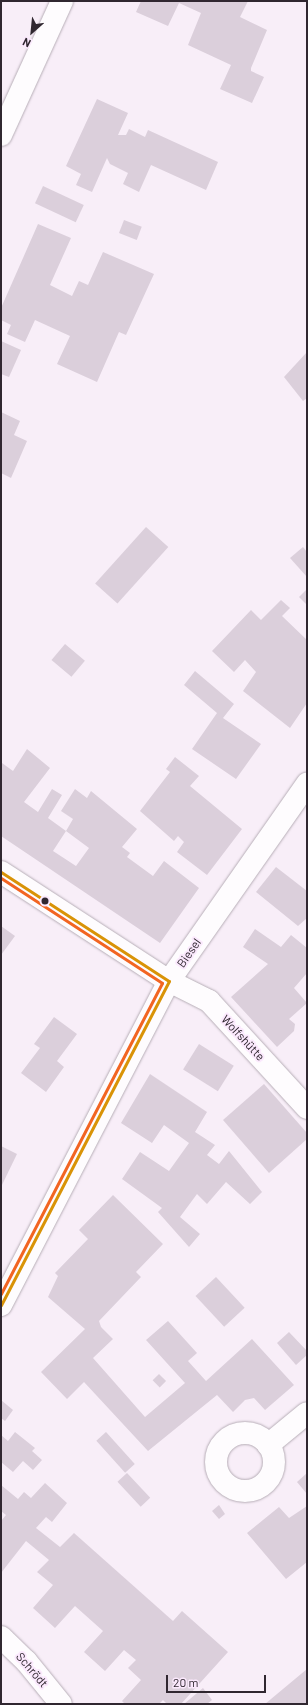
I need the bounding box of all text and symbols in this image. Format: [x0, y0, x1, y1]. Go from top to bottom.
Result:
north arrow [12, 12, 52, 52]
text: N [20, 36, 33, 51]
unlabelled marker [40, 896, 50, 906]
street label: Biesel [174, 936, 204, 970]
street label: Wolfshütte [218, 1012, 268, 1064]
street label: Schrödt [13, 1650, 51, 1690]
scale bar [168, 1667, 268, 1693]
text: 20 m [173, 1675, 199, 1689]

